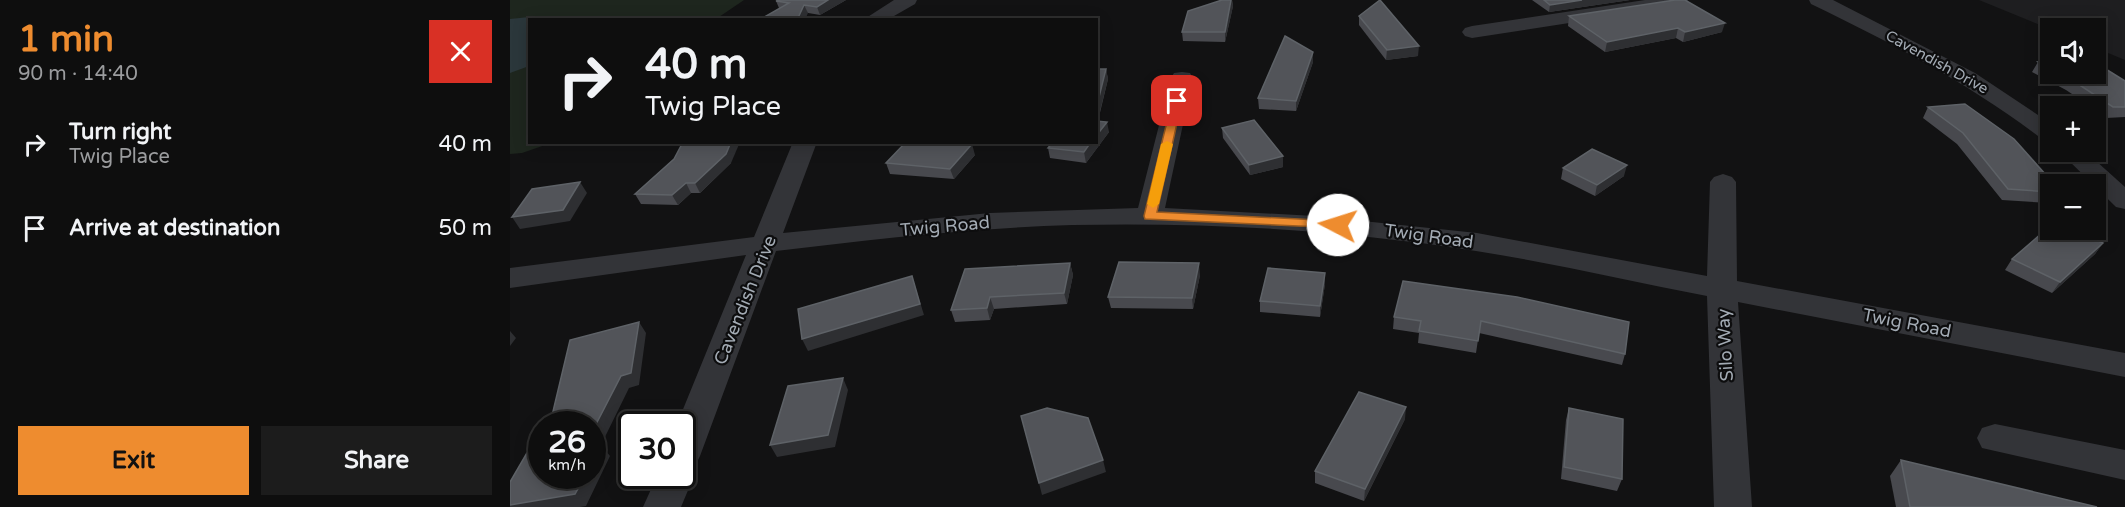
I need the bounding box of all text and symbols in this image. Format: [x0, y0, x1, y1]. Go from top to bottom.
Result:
text: 1 min [18, 18, 114, 61]
map controls [2040, 18, 2106, 240]
button: sound [2040, 18, 2106, 84]
button: close [429, 20, 492, 83]
street label: Cavendish Drive [1883, 26, 1991, 98]
text: 40 m [645, 39, 747, 90]
icon: right [546, 42, 624, 120]
text: 90 m · 14:40 [18, 62, 138, 86]
pin [1151, 75, 1202, 126]
icon: arrive [1160, 84, 1193, 117]
text: Twig Place [645, 90, 781, 123]
button: + [2040, 96, 2106, 162]
text: Turn right [69, 119, 171, 145]
icon: right [18, 128, 51, 161]
text: 40 m [438, 131, 492, 157]
text: Twig Place [69, 145, 170, 169]
button: − [2040, 174, 2106, 240]
position arrow [1306, 193, 1370, 257]
street label: Twig Road [899, 211, 991, 241]
icon: arrive [18, 212, 51, 245]
text: Arrive at destination [69, 215, 280, 241]
text: 50 m [438, 215, 492, 241]
street label: Twig Road [1383, 219, 1475, 253]
street label: Cavendish Drive [709, 232, 781, 368]
street label: Twig Road [1861, 304, 1953, 342]
street label: Silo Way [1712, 308, 1738, 382]
speed limit sign: 30 [618, 411, 696, 489]
text: 26 [548, 424, 586, 461]
button: Exit [18, 426, 249, 495]
button: Share [261, 426, 492, 495]
text: km/h [548, 456, 586, 474]

